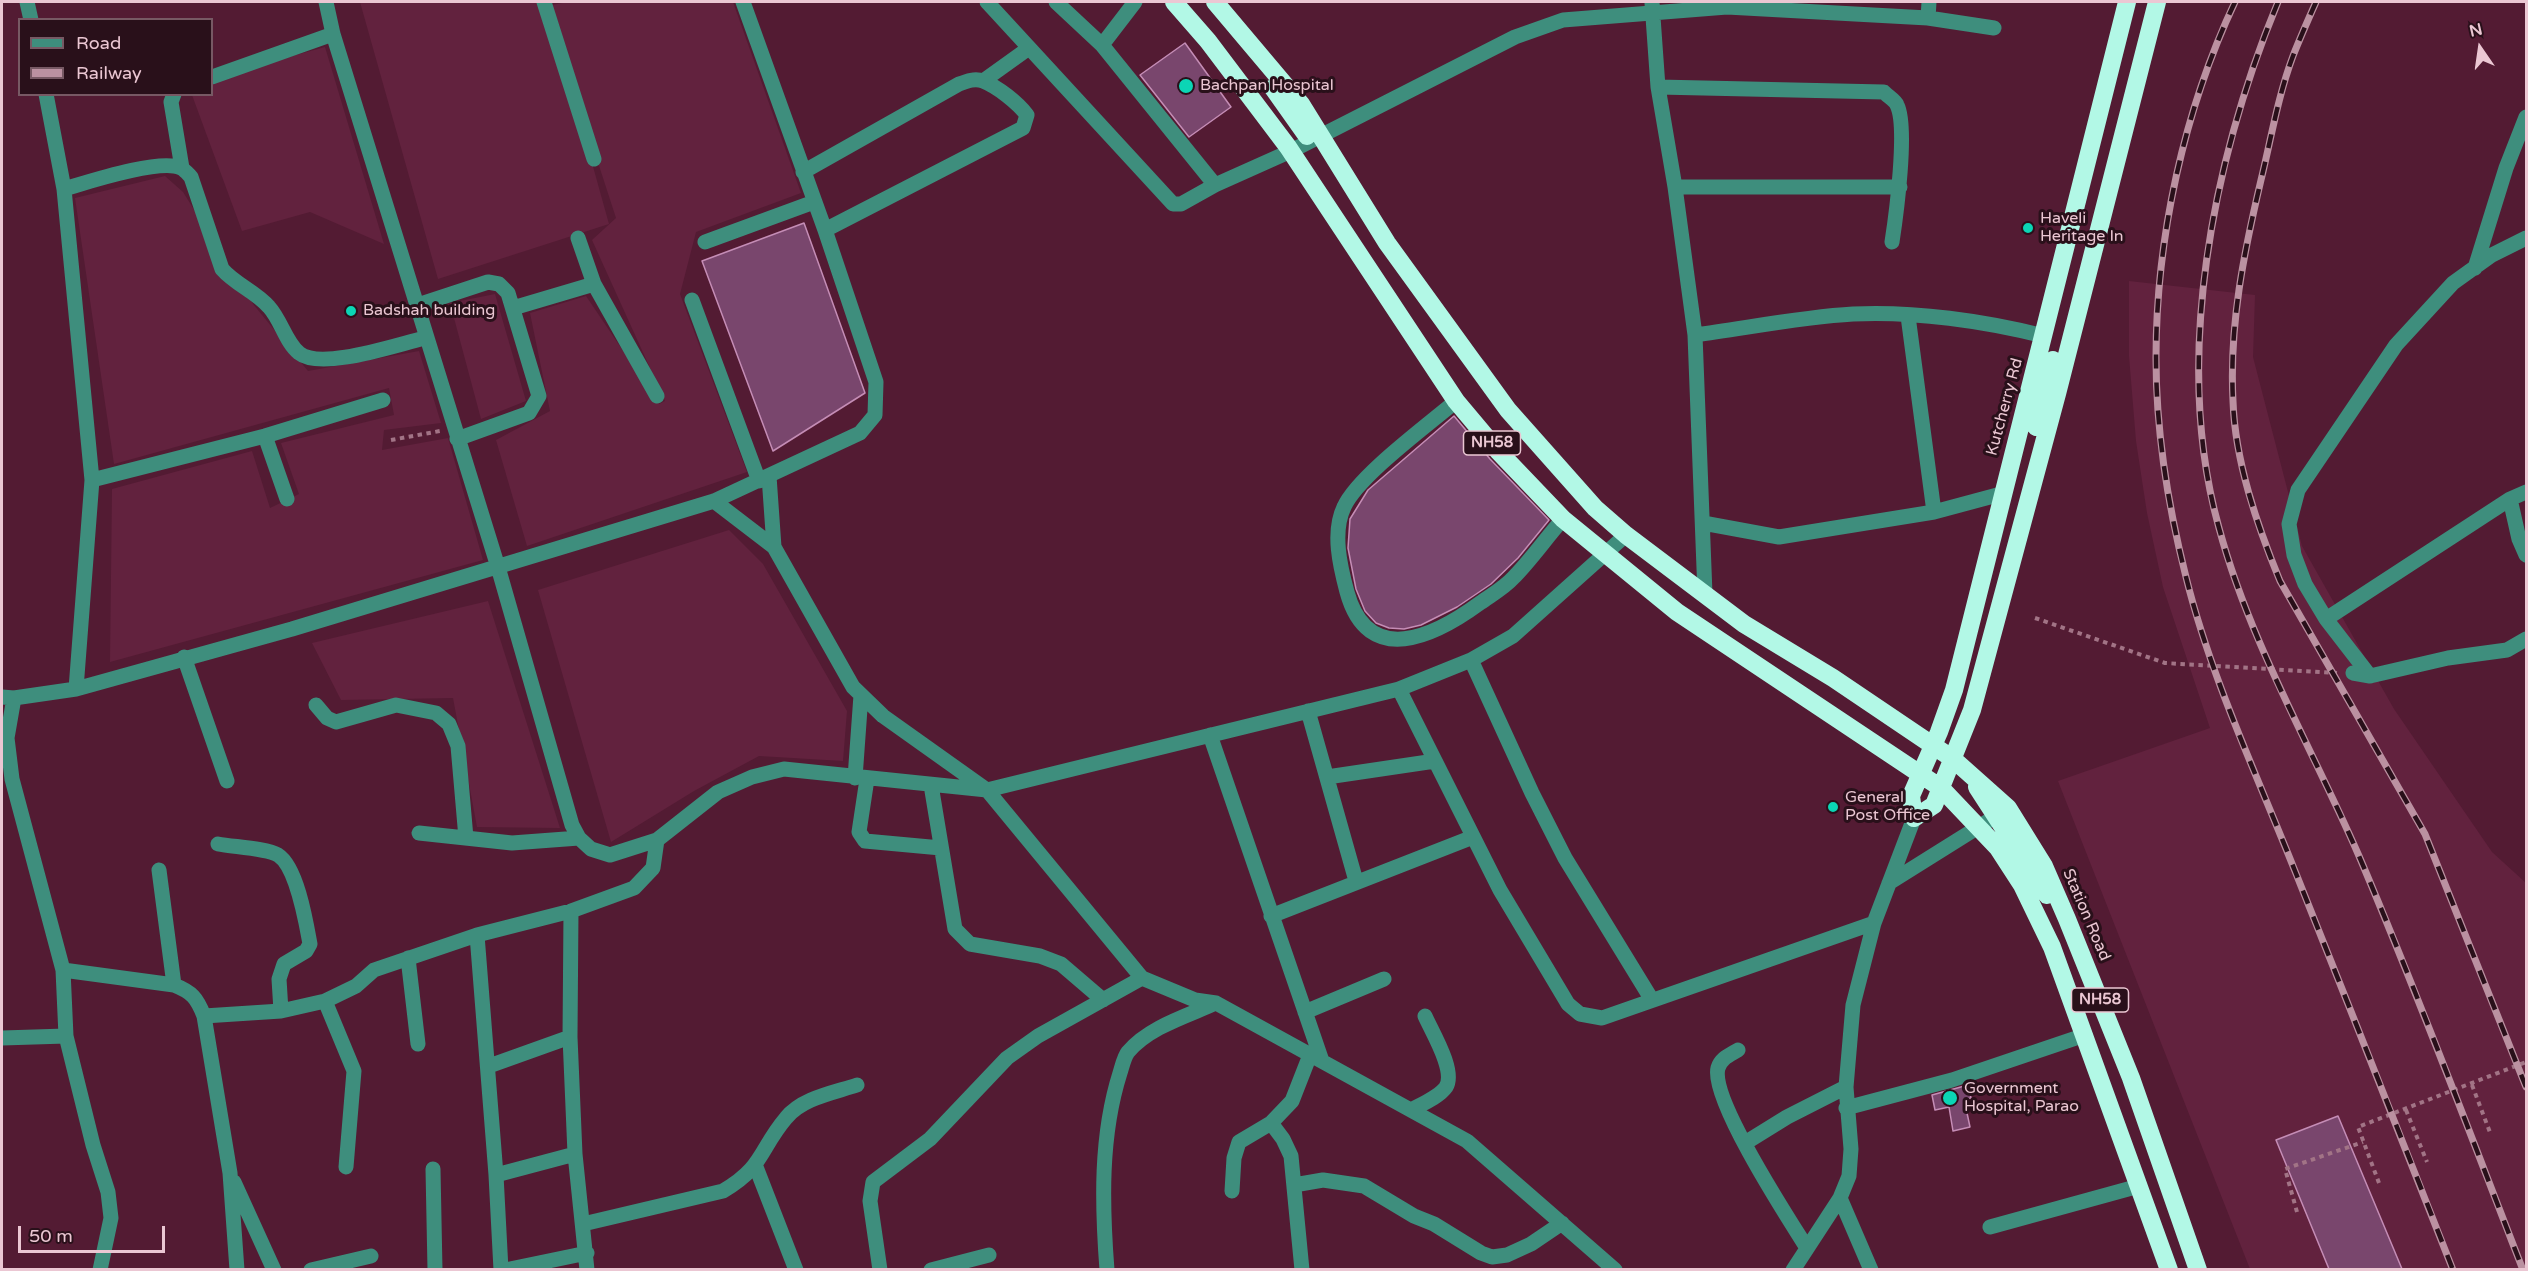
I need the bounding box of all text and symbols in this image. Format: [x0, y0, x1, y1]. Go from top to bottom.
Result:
legend [18, 18, 213, 96]
north arrow [2450, 18, 2510, 78]
text: N [2467, 19, 2484, 42]
text: Road [76, 32, 121, 54]
text: Railway [76, 62, 142, 84]
place label: Bachpan Hospital [1200, 76, 1334, 96]
marker: Bachpan Hospital [1177, 77, 1195, 95]
place label: Haveli Heritage In [2040, 209, 2124, 247]
marker: Haveli Heritage In [2021, 221, 2035, 235]
place label: Badshah building [363, 301, 495, 321]
marker: Badshah building [344, 304, 358, 318]
street label: Kutcherry Rd [1983, 356, 2027, 458]
road number: NH58 [1464, 431, 1520, 455]
place label: General Post Office [1845, 788, 1930, 826]
marker: General Post Office [1826, 800, 1840, 814]
street label: Station Road [2058, 866, 2114, 964]
road number: NH58 [2072, 988, 2128, 1012]
place label: Government Hospital, Parao [1964, 1079, 2079, 1117]
marker: Government Hospital, Parao [1941, 1089, 1959, 1107]
scale bar [21, 1214, 168, 1252]
text: 50 m [29, 1225, 73, 1247]

